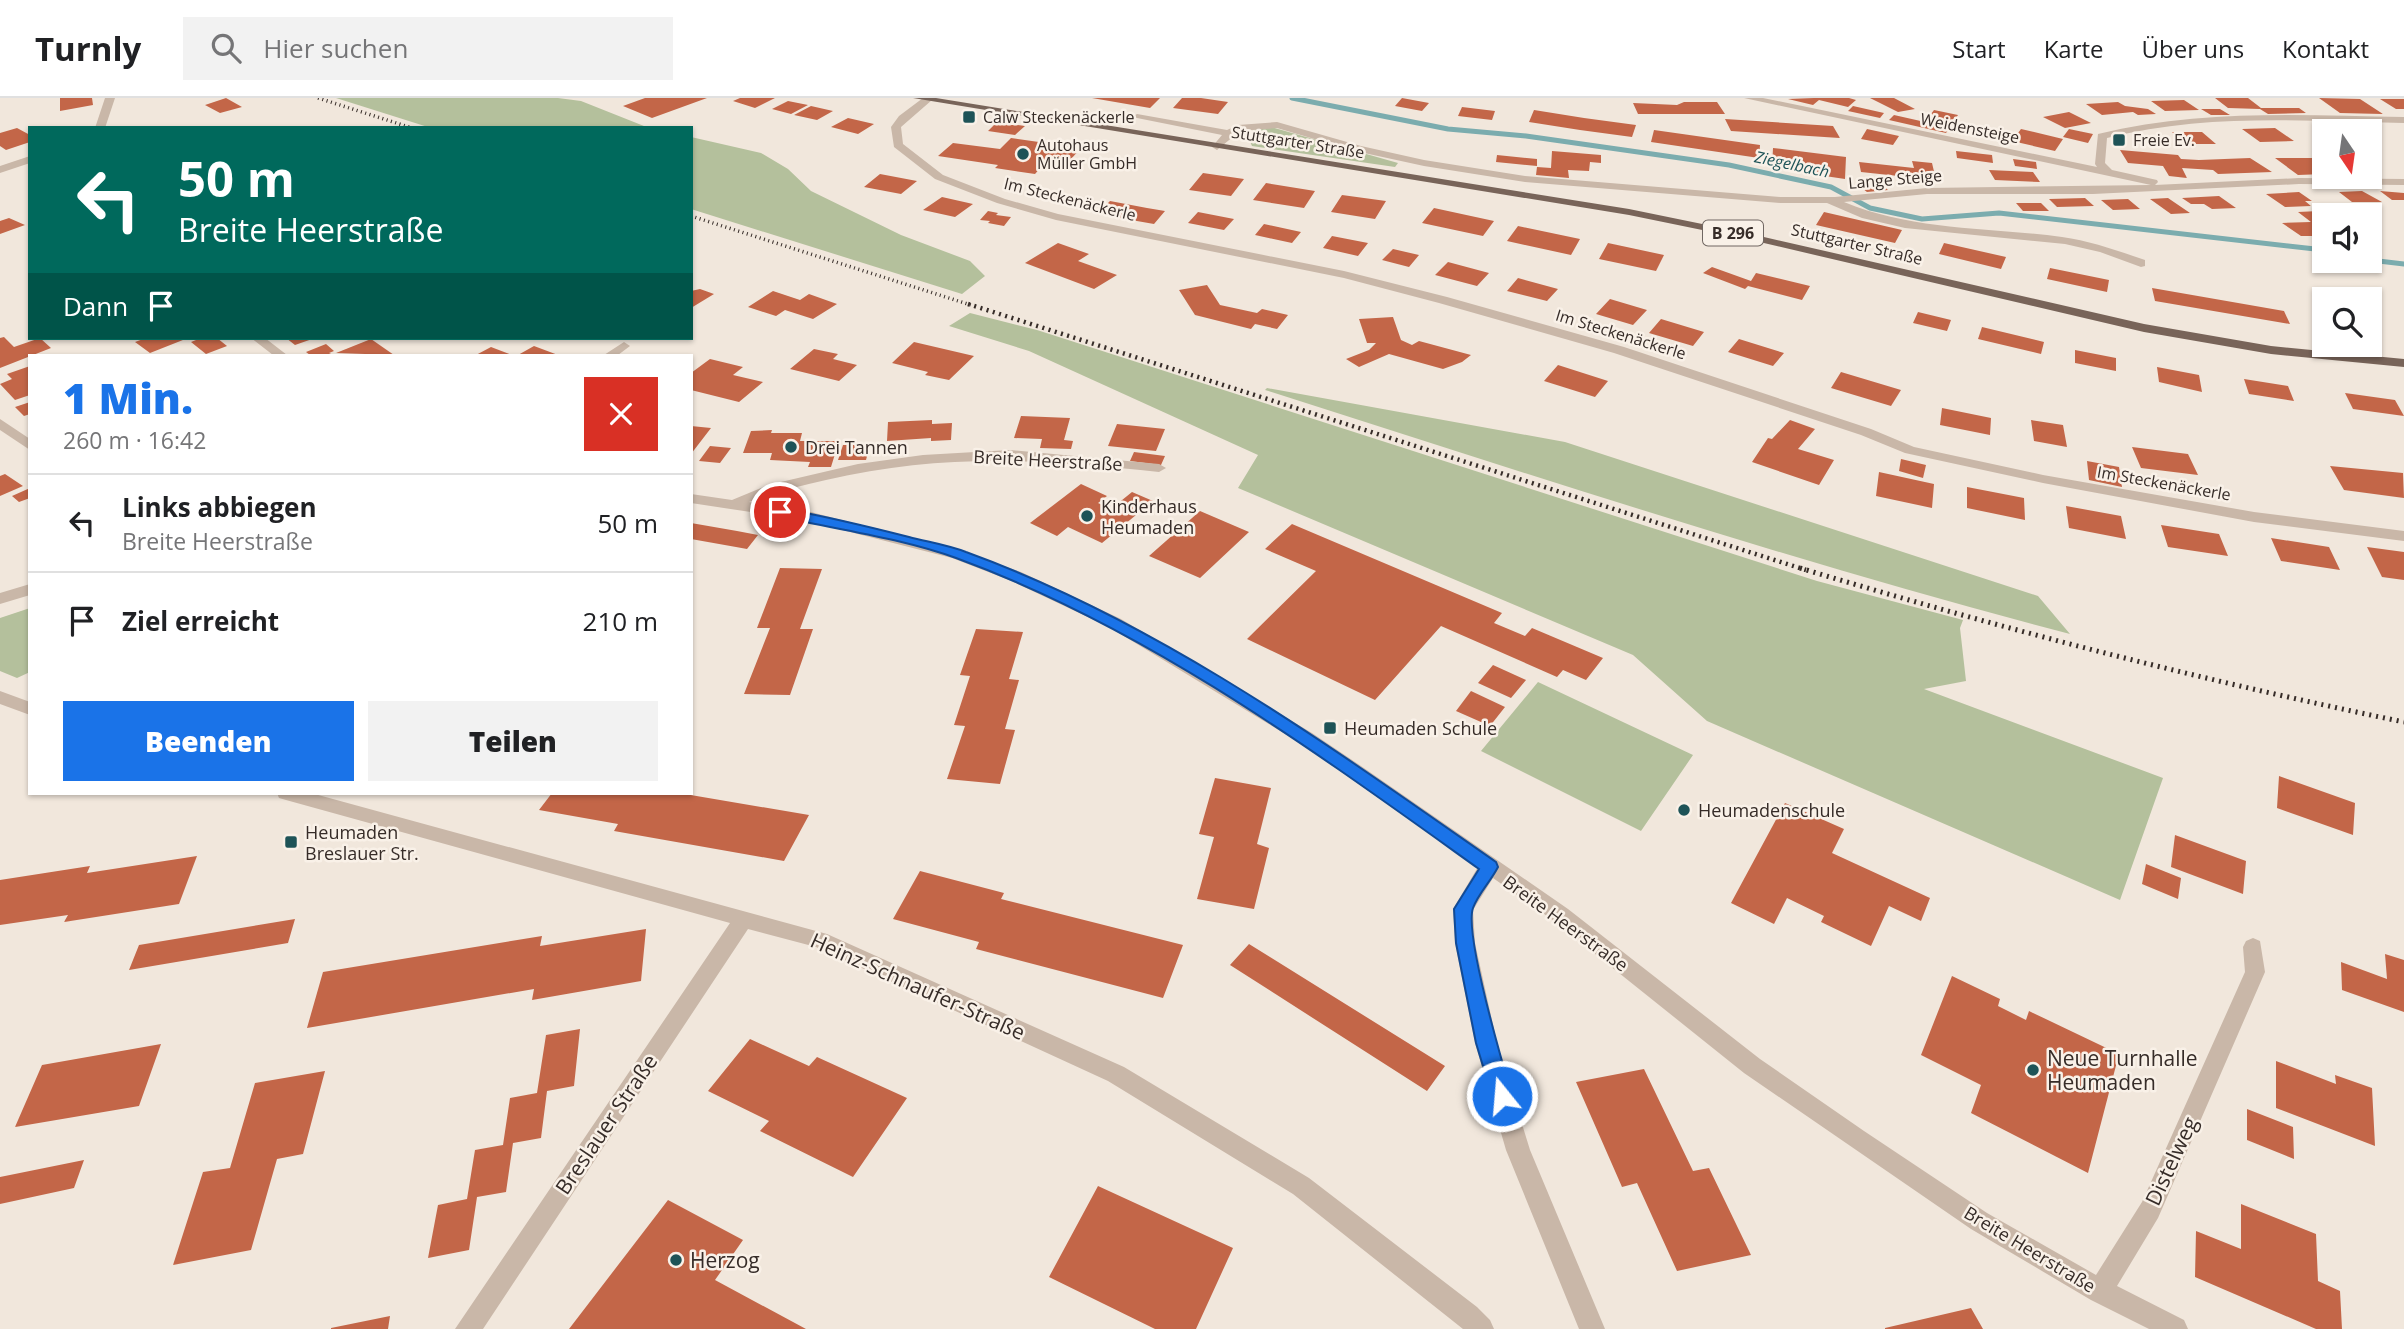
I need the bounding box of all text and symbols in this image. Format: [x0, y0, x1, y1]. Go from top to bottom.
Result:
search box [183, 17, 673, 80]
text: Turnly [35, 26, 141, 71]
icon: search [207, 29, 245, 67]
text: Hier suchen [263, 30, 408, 66]
text: Start [1952, 32, 2006, 65]
text: Karte [2044, 32, 2104, 65]
text: Über uns [2142, 32, 2244, 65]
text: Kontakt [2282, 32, 2369, 65]
place label: Calw Steckenäckerle [983, 106, 1134, 128]
street label: Weidensteige [1919, 108, 2021, 148]
marker: Calw Steckenäckerle [961, 109, 977, 125]
north arrow [2312, 119, 2382, 189]
map controls [2312, 119, 2382, 357]
street label: Stuttgarter Straße [1230, 121, 1366, 163]
place label: Freie Ev. [2133, 129, 2195, 151]
marker: Freie Ev. [2111, 132, 2127, 148]
place label: Autohaus Müller GmbH [1037, 134, 1137, 174]
text: 50 m [178, 145, 295, 211]
water label: Ziegelbach [1752, 145, 1831, 183]
marker: Autohaus Müller GmbH [1015, 146, 1031, 162]
icon: left [63, 154, 154, 245]
street label: Lange Steige [1847, 164, 1943, 194]
street label: Im Steckenäckerle [1002, 172, 1138, 226]
button: sound [2312, 203, 2382, 273]
text: Breite Heerstraße [178, 208, 444, 251]
street label: Stuttgarter Straße [1789, 218, 1925, 270]
road number: B 296 [1703, 220, 1763, 246]
icon: arrive [142, 287, 180, 325]
button: search [2312, 287, 2382, 357]
text: Dann [63, 288, 128, 324]
street label: Im Steckenäckerle [1553, 304, 1689, 364]
text: 1 Min. [63, 369, 193, 426]
button: close [584, 377, 658, 451]
text: 260 m · 16:42 [63, 424, 206, 456]
place label: Drei Tannen [805, 435, 908, 459]
marker: Drei Tannen [783, 439, 799, 455]
street label: Breite Heerstraße [973, 444, 1123, 476]
street label: Im Steckenäckerle [2095, 460, 2233, 506]
pin [750, 482, 810, 542]
text: Links abbiegen [122, 489, 317, 525]
icon: arrive [761, 493, 799, 531]
place label: Kinderhaus Heumaden [1101, 494, 1197, 539]
icon: left [63, 504, 101, 542]
text: 50 m [597, 505, 658, 541]
marker: Kinderhaus Heumaden [1079, 508, 1095, 524]
text: Breite Heerstraße [122, 525, 313, 557]
icon: arrive [63, 602, 101, 640]
text: Ziel erreicht [122, 603, 279, 639]
text: 210 m [583, 603, 658, 639]
button: Beenden [63, 701, 354, 781]
button: Teilen [368, 701, 658, 781]
place label: Heumaden Schule [1344, 716, 1497, 740]
marker: Heumaden Schule [1322, 720, 1338, 736]
place label: Heumadenschule [1698, 798, 1845, 822]
marker: Heumadenschule [1676, 802, 1692, 818]
place label: Heumaden Breslauer Str. [305, 820, 419, 865]
marker: Heumaden Breslauer Str. [283, 834, 299, 850]
street label: Breite Heerstraße [1499, 869, 1633, 977]
street label: Heinz-Schnaufer-Straße [806, 926, 1030, 1046]
place label: Neue Turnhalle Heumaden [2047, 1044, 2198, 1096]
street label: Breslauer Straße [549, 1048, 663, 1200]
position arrow [1465, 1059, 1539, 1133]
marker: Neue Turnhalle Heumaden [2025, 1062, 2041, 1078]
street label: Distelweg [2138, 1112, 2204, 1210]
street label: Breite Heerstraße [1960, 1200, 2100, 1298]
place label: Herzog [690, 1246, 760, 1274]
marker: Herzog [668, 1252, 684, 1268]

